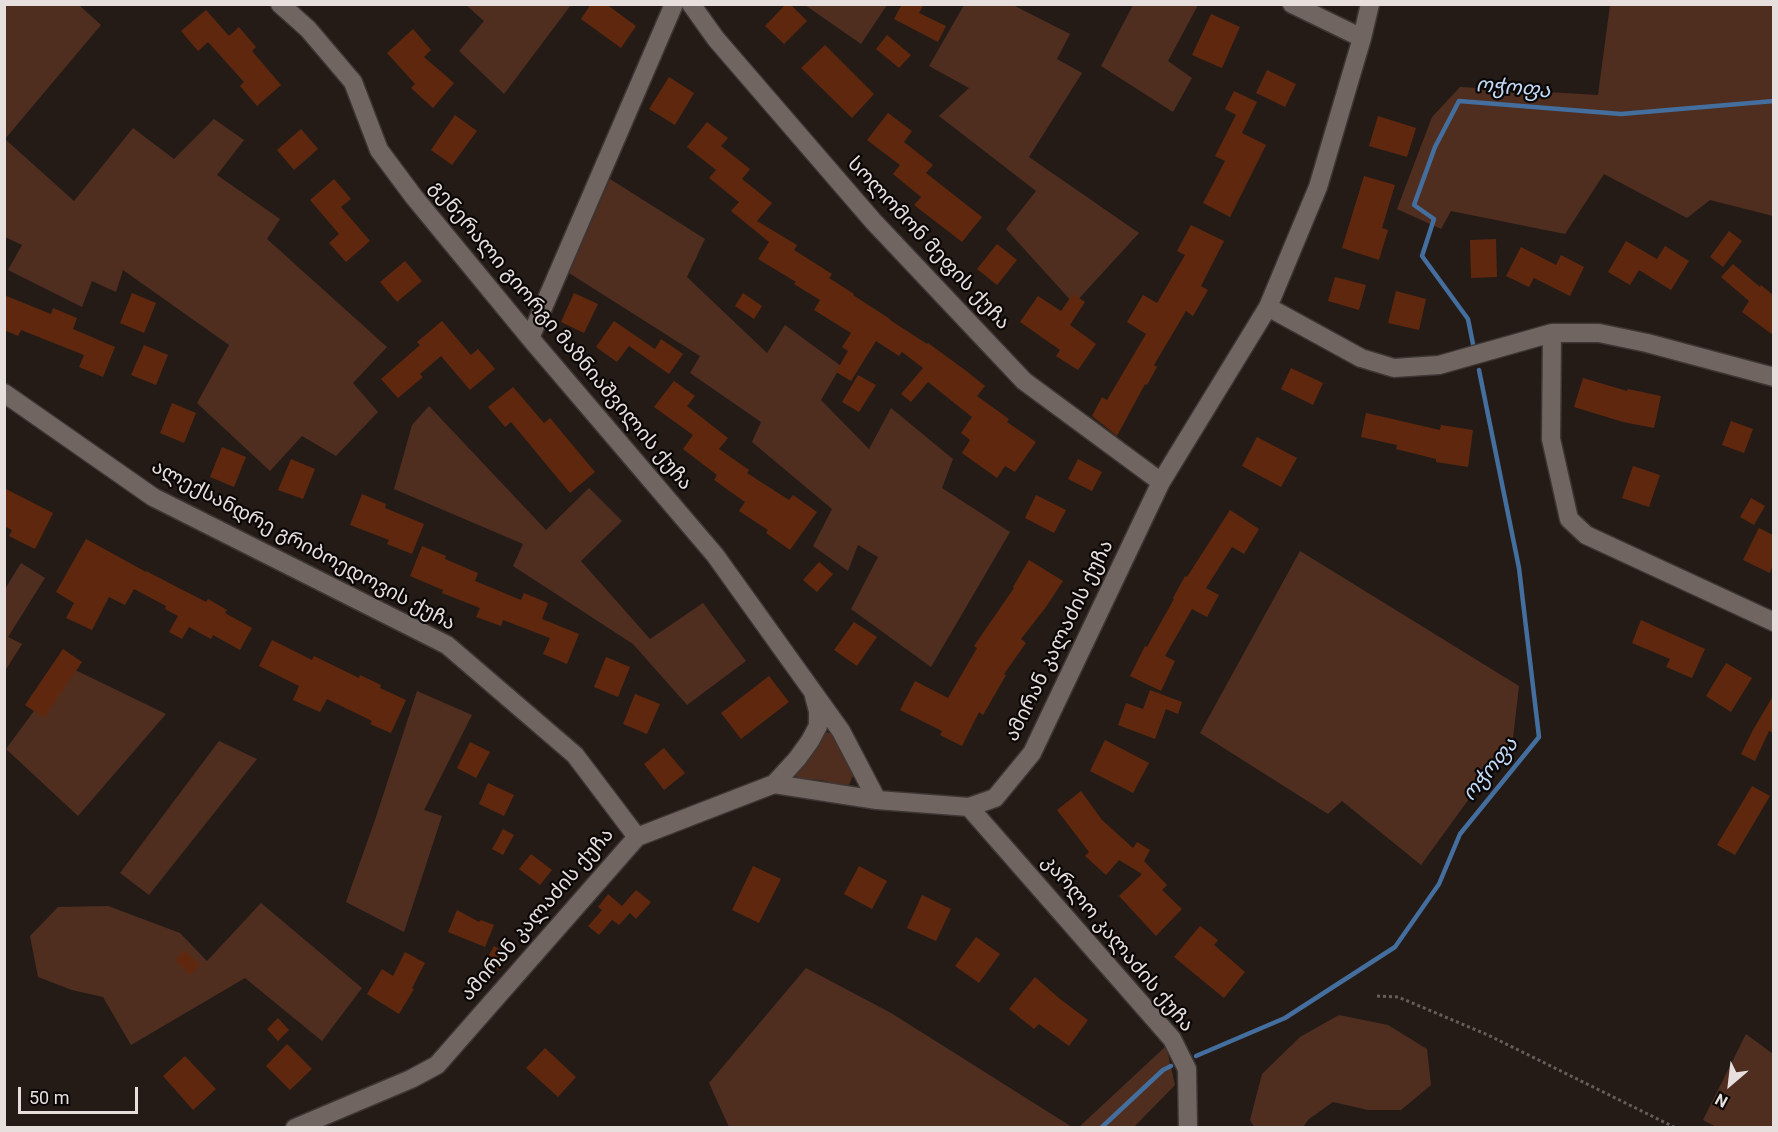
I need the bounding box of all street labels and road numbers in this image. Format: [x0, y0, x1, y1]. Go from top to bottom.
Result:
street label: სოლომონ მეფის ქუჩა [842, 153, 1014, 335]
street label: გენერალი გიორგი მაზნიაშვილის ქუჩა [423, 176, 697, 496]
street label: ალექსანდრე გრიბოედოვის ქუჩა [147, 455, 459, 637]
street label: ამირან კალაძის ქუჩა [1001, 536, 1119, 746]
street label: ამირან კალაძის ქუჩა [456, 824, 620, 1006]
street label: კარლო კალაძის ქუჩა [1036, 851, 1198, 1037]

